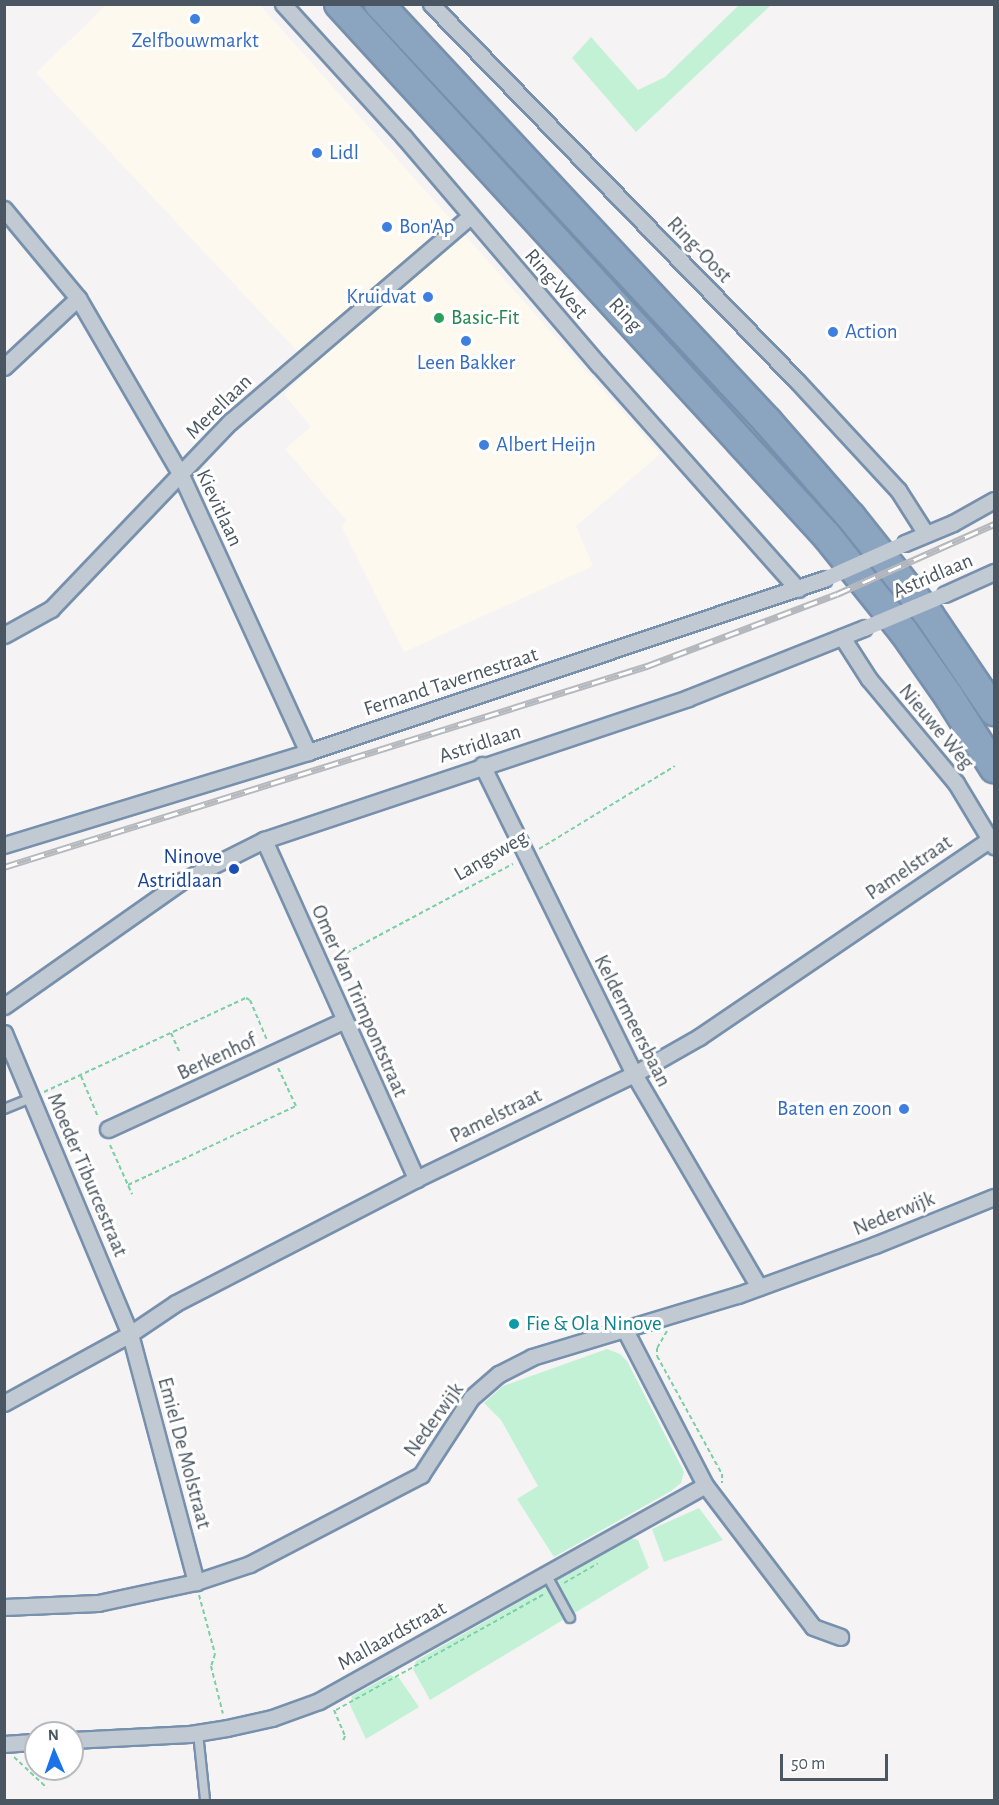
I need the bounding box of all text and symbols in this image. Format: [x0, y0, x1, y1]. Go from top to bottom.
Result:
marker: Zelfbouwmarkt [188, 12, 202, 26]
place label: Zelfbouwmarkt [131, 28, 259, 54]
place label: Lidl [329, 140, 359, 166]
marker: Lidl [310, 146, 324, 160]
street label: Ring-Oost [661, 212, 737, 288]
place label: Bon'Ap [399, 214, 454, 240]
marker: Bon'Ap [380, 220, 394, 234]
street label: Ring-West [519, 244, 593, 324]
place label: Kruidvat [346, 284, 416, 310]
marker: Kruidvat [421, 290, 435, 304]
street label: Ring [603, 293, 647, 337]
place label: Basic-Fit [451, 305, 519, 331]
marker: Basic-Fit [432, 311, 446, 325]
place label: Action [845, 319, 898, 345]
marker: Action [826, 325, 840, 339]
marker: Leen Bakker [459, 334, 473, 348]
place label: Leen Bakker [417, 350, 515, 376]
street label: Merellaan [181, 369, 257, 445]
place label: Albert Heijn [496, 432, 596, 458]
marker: Albert Heijn [477, 438, 491, 452]
street label: Kievitlaan [190, 465, 248, 551]
street label: Astridlaan [889, 548, 977, 604]
street label: Fernand Tavernestraat [361, 642, 541, 722]
street label: Nieuwe Weg [893, 679, 979, 775]
street label: Astridlaan [436, 719, 524, 769]
street label: Langsweg [450, 825, 532, 887]
street label: Pamelstraat [861, 830, 957, 906]
place label: Ninove Astridlaan [137, 844, 222, 894]
marker: Ninove Astridlaan [227, 862, 241, 876]
street label: Omer Van Trimpontstraat [305, 901, 413, 1101]
street label: Keldermeersbaan [588, 951, 676, 1091]
street label: Berkenhof [173, 1028, 261, 1086]
street label: Pamelstraat [446, 1083, 546, 1149]
street label: Moeder Tiburcestraat [41, 1089, 133, 1261]
place label: Baten en zoon [777, 1096, 892, 1122]
marker: Baten en zoon [897, 1102, 911, 1116]
street label: Nederwijk [850, 1186, 938, 1242]
place label: Fie & Ola Ninove [526, 1311, 662, 1337]
marker: Fie & Ola Ninove [507, 1317, 521, 1331]
street label: Emiel De Molstraat [152, 1375, 216, 1531]
street label: Nederwijk [399, 1378, 469, 1462]
street label: Mallaardstraat [333, 1596, 451, 1676]
north arrow [24, 1721, 84, 1781]
text: N [48, 1727, 59, 1743]
scale bar [783, 1742, 891, 1780]
text: 50 m [791, 1755, 825, 1773]

